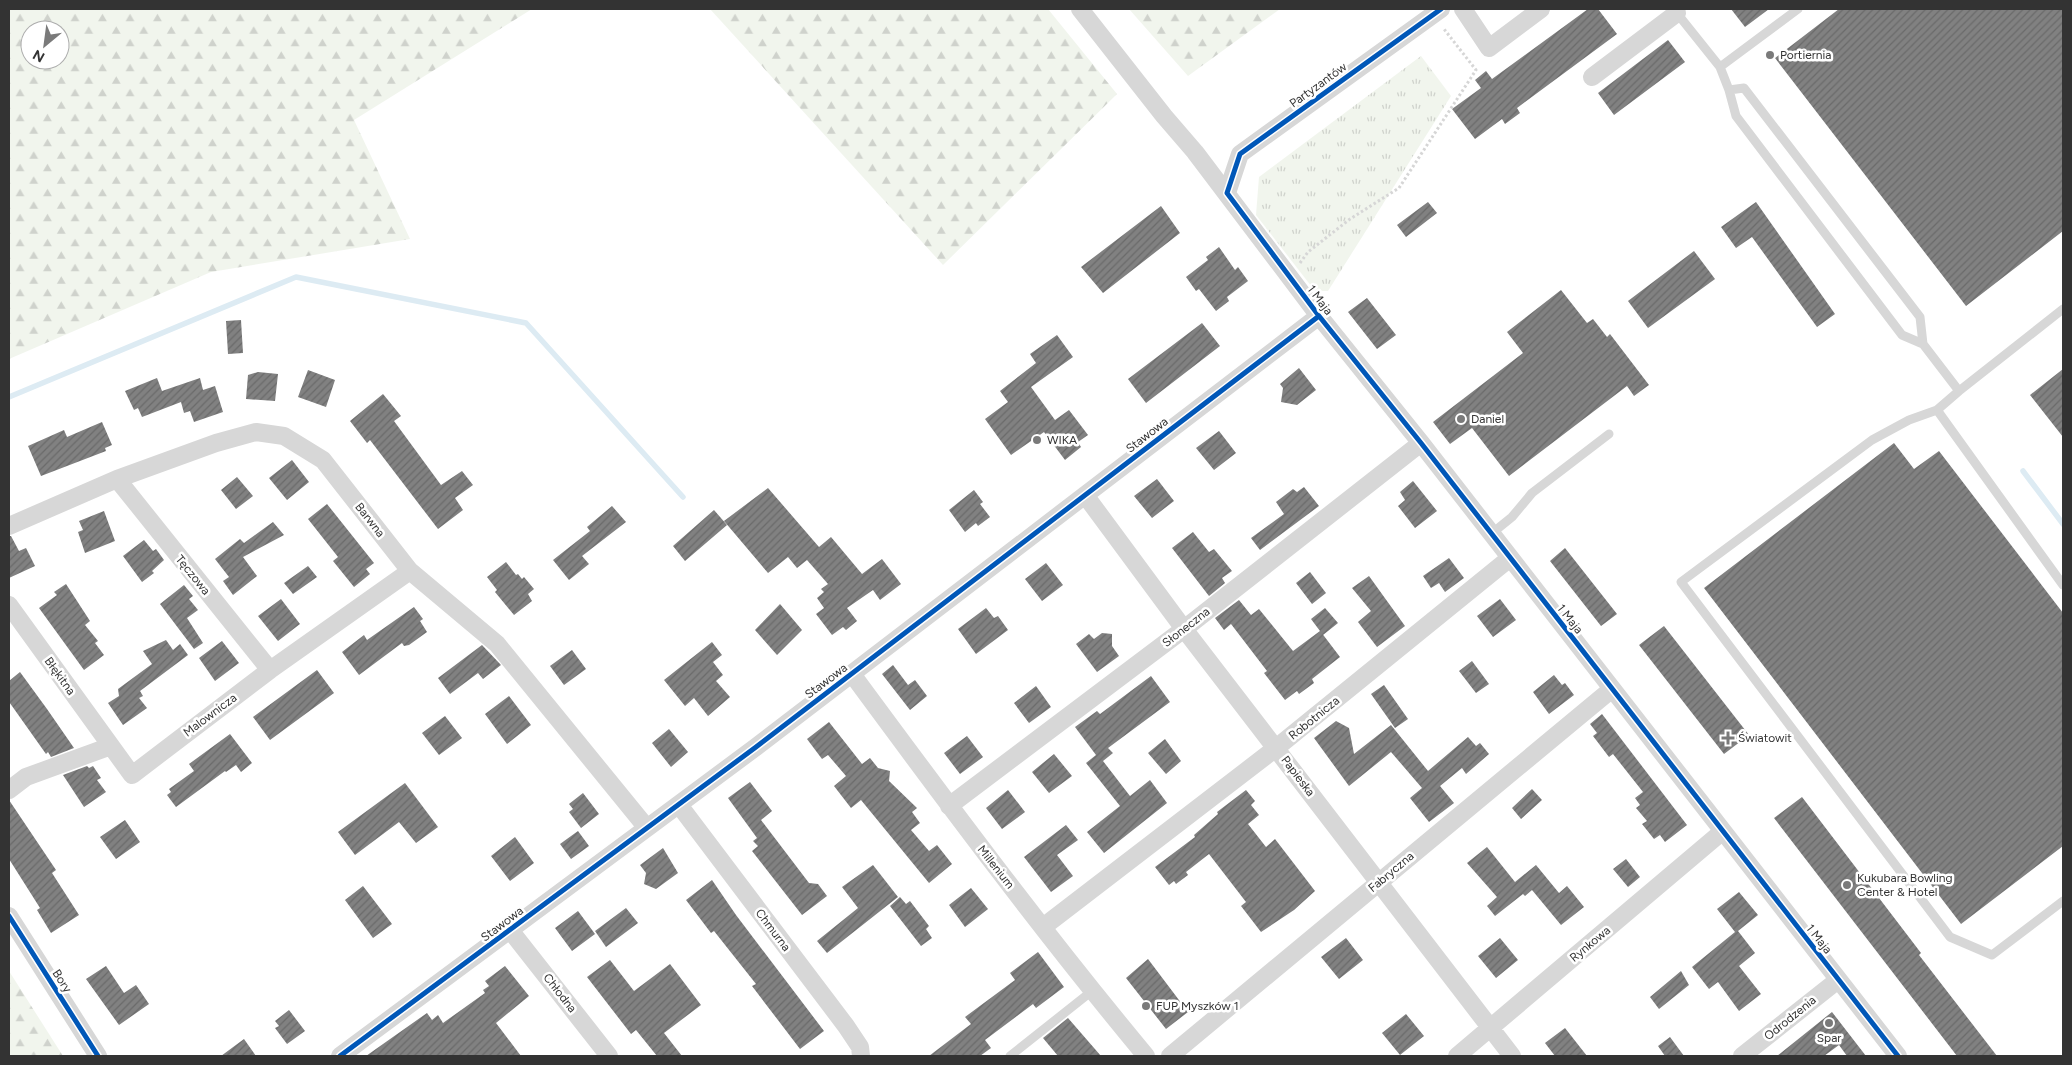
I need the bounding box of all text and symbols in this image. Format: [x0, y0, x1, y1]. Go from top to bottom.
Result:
north arrow [20, 20, 70, 70]
text: N [30, 46, 48, 66]
place label: Portiernia [1780, 48, 1831, 62]
marker: Portiernia [1764, 49, 1776, 61]
street label: Partyzantów [1287, 59, 1350, 110]
street label: 1 Maja [1304, 282, 1336, 318]
place label: Daniel [1471, 412, 1504, 426]
marker: Daniel [1455, 413, 1467, 425]
street label: Stawowa [1123, 414, 1171, 456]
place label: WIKA [1047, 433, 1077, 447]
marker: WIKA [1031, 434, 1043, 446]
street label: Barwna [352, 500, 388, 540]
street label: Tęczowa [173, 552, 213, 598]
street label: 1 Maja [1554, 601, 1586, 637]
street label: Słoneczna [1160, 604, 1212, 650]
street label: Błękitna [42, 654, 78, 698]
street label: Stawowa [802, 661, 850, 701]
street label: Malownicza [181, 690, 239, 740]
street label: Robotnicza [1286, 693, 1342, 743]
place label: Światowit [1738, 731, 1792, 745]
marker: Światowit [1722, 732, 1734, 744]
street label: Papieska [1278, 753, 1318, 799]
street label: Millenium [975, 843, 1017, 891]
street label: Fabryczna [1365, 849, 1417, 895]
place label: Kukubara Bowling Center & Hotel [1857, 871, 1953, 899]
marker: Kukubara Bowling Center & Hotel [1841, 879, 1853, 891]
street label: Stawowa [478, 904, 526, 944]
street label: Chmurna [753, 906, 793, 954]
street label: 1 Maja [1803, 921, 1835, 957]
street label: Rynkowa [1567, 923, 1613, 965]
street label: Bory [49, 967, 75, 996]
street label: Chłodna [540, 971, 580, 1015]
street label: Odrodzenia [1761, 993, 1819, 1043]
place label: FUP Myszków 1 [1156, 999, 1239, 1013]
marker: FUP Myszków 1 [1140, 1000, 1152, 1012]
marker: Spar [1823, 1017, 1835, 1029]
place label: Spar [1817, 1031, 1841, 1045]

